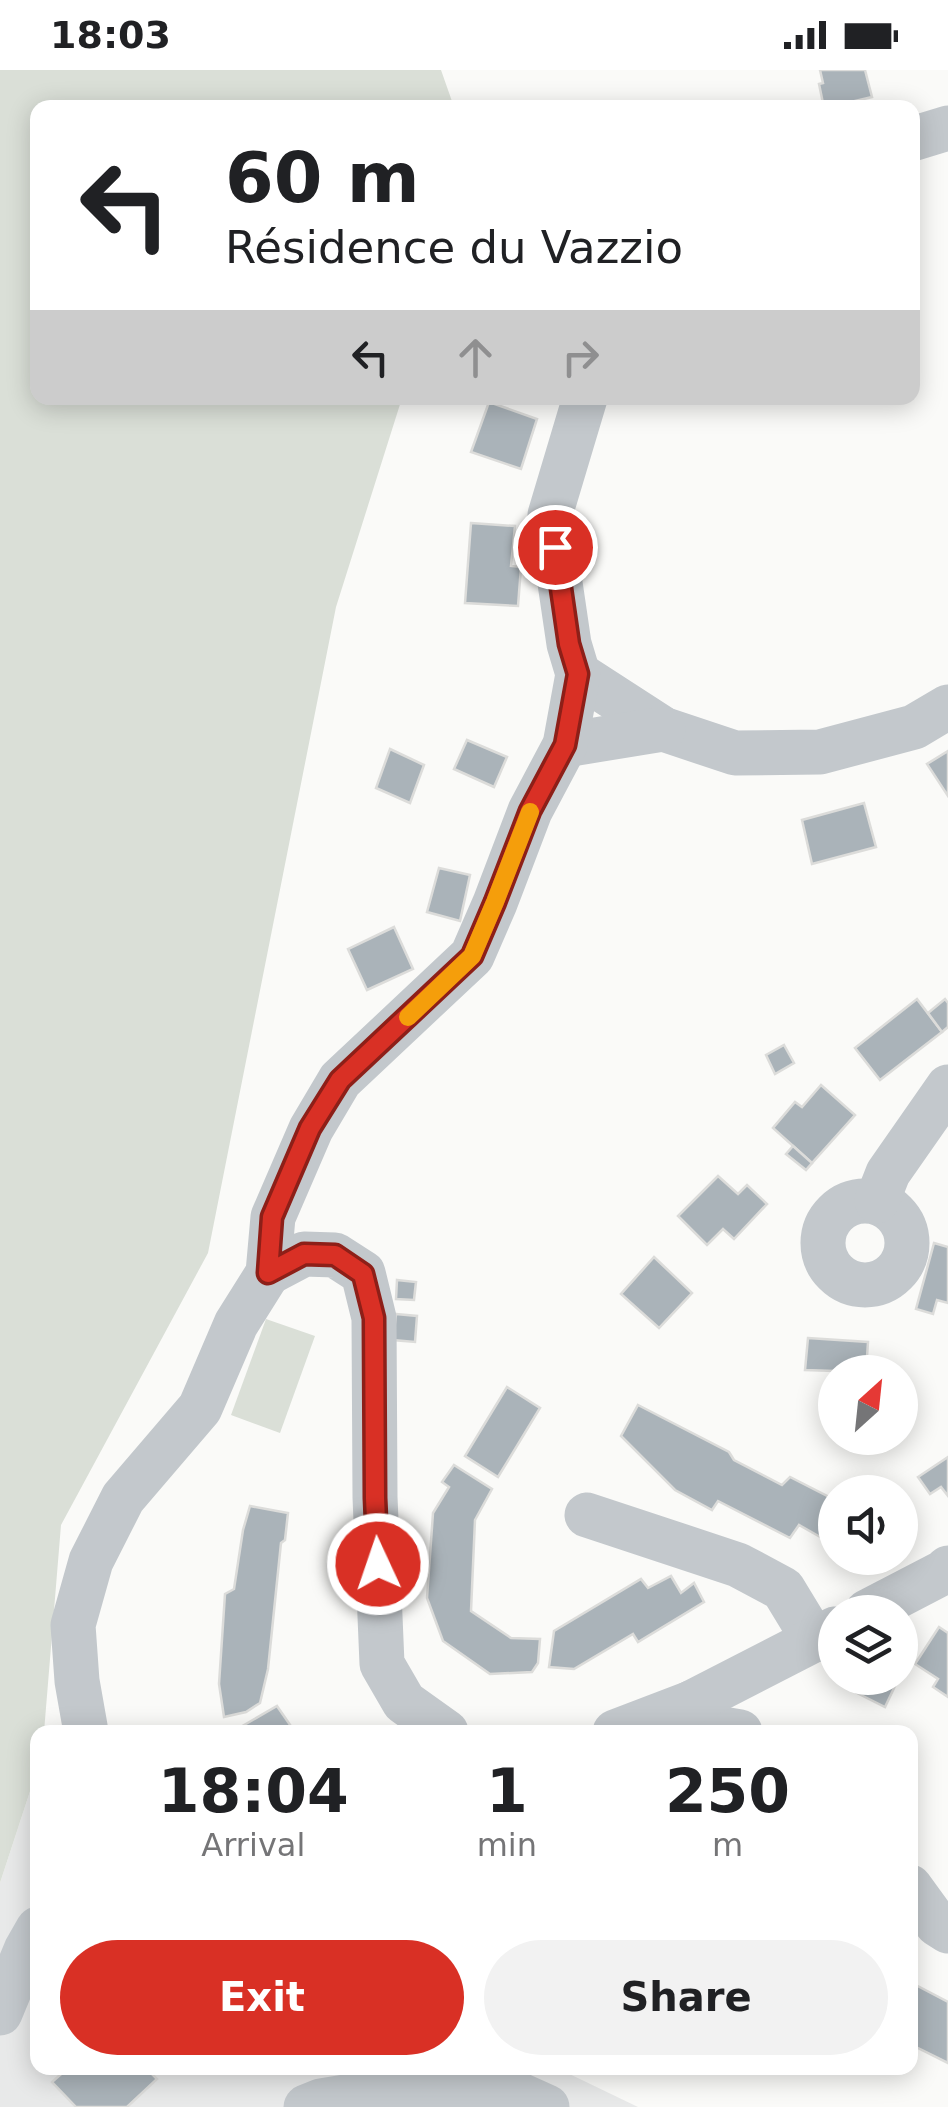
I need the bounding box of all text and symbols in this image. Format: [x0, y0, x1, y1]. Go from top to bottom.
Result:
text: 18:03 [50, 13, 171, 57]
text: 60 m [225, 137, 420, 219]
icon: left [60, 140, 190, 270]
text: Résidence du Vazzio [225, 221, 683, 274]
icon: left [343, 330, 398, 385]
icon: ahead [448, 330, 503, 385]
icon: right [553, 330, 608, 385]
pin [513, 505, 598, 590]
icon: arrive [528, 520, 583, 575]
north arrow [818, 1355, 918, 1455]
map controls [818, 1355, 918, 1695]
button: sound [818, 1475, 918, 1575]
position arrow [326, 1512, 430, 1616]
button: layers [818, 1595, 918, 1695]
text: 18:04 [158, 1756, 349, 1826]
text: 1 [486, 1756, 528, 1826]
text: 250 [665, 1756, 790, 1826]
text: Arrival [201, 1826, 305, 1864]
text: min [477, 1826, 537, 1864]
text: m [712, 1826, 743, 1864]
button: Exit [60, 1940, 464, 2055]
button: Share [484, 1940, 888, 2055]

